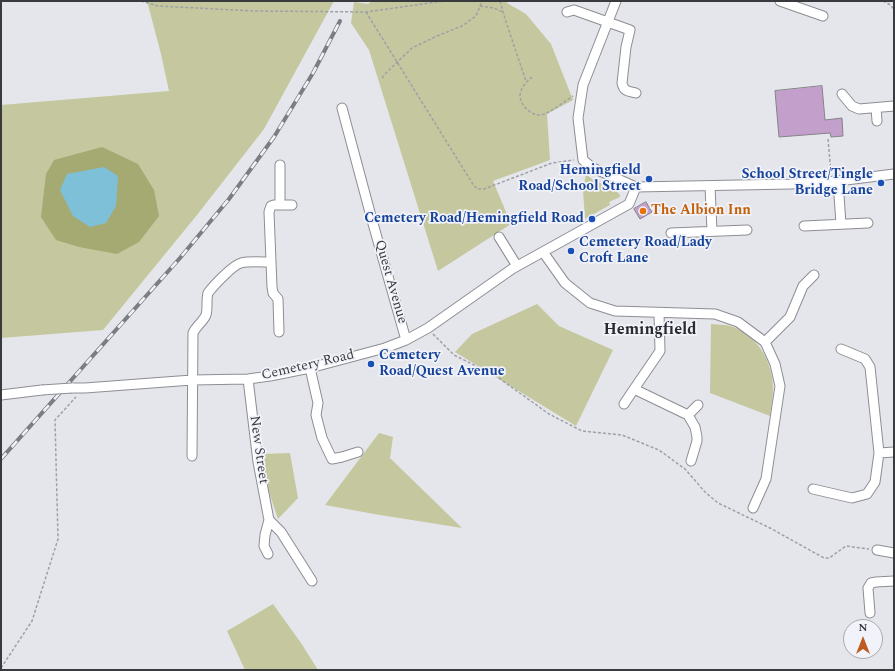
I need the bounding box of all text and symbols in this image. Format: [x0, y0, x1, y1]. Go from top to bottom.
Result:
place label: Hemingfield Road/School Street [518, 163, 641, 196]
place label: School Street/Tingle Bridge Lane [741, 167, 873, 200]
marker: Hemingfield Road/School Street [644, 174, 654, 184]
marker: School Street/Tingle Bridge Lane [876, 178, 886, 188]
place label: The Albion Inn [651, 203, 751, 219]
marker: The Albion Inn [638, 206, 648, 216]
place label: Cemetery Road/Hemingfield Road [364, 211, 584, 227]
marker: Cemetery Road/Hemingfield Road [587, 214, 597, 224]
place label: Cemetery Road/Lady Croft Lane [579, 235, 712, 268]
street label: Quest Avenue [370, 238, 410, 326]
marker: Cemetery Road/Lady Croft Lane [566, 246, 576, 256]
district label: Hemingfield [603, 321, 697, 341]
street label: Cemetery Road [260, 347, 356, 385]
place label: Cemetery Road/Quest Avenue [379, 348, 505, 380]
marker: Cemetery Road/Quest Avenue [366, 359, 376, 369]
street label: New Street [245, 415, 271, 485]
north arrow [843, 619, 883, 659]
text: N [859, 619, 867, 636]

